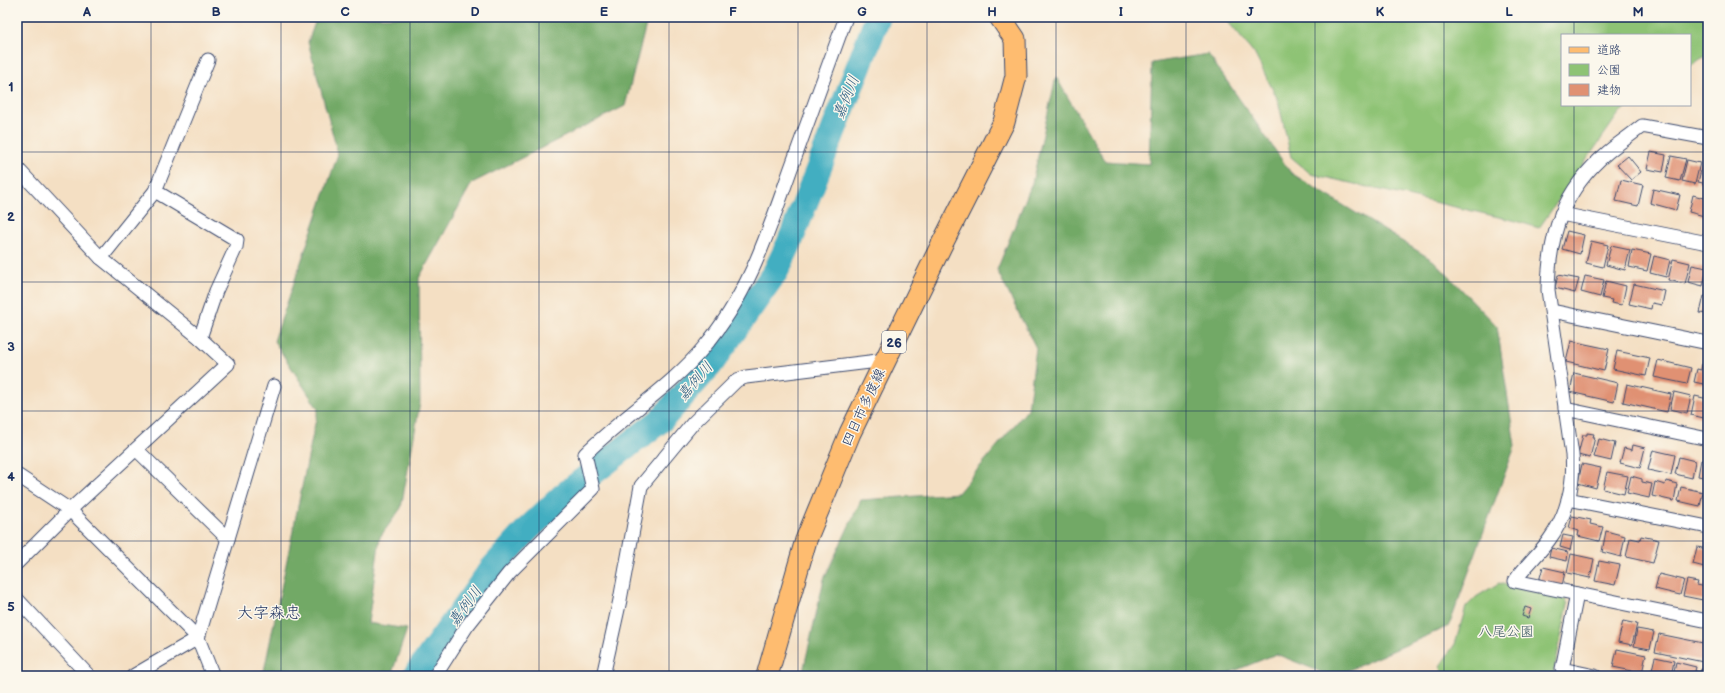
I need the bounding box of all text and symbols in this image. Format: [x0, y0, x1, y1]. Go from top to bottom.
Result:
text: A [82, 4, 91, 20]
text: B [211, 4, 221, 20]
text: C [340, 4, 350, 20]
text: D [470, 4, 480, 20]
text: E [600, 4, 609, 20]
text: F [729, 4, 737, 20]
text: G [857, 4, 867, 20]
text: H [987, 4, 997, 20]
text: I [1119, 4, 1123, 20]
text: J [1246, 4, 1254, 20]
text: K [1376, 4, 1385, 20]
text: L [1505, 4, 1513, 20]
text: M [1632, 4, 1644, 20]
legend [1561, 34, 1691, 106]
text: 道路 [1597, 43, 1621, 58]
text: 公園 [1597, 63, 1621, 78]
water label: 嘉例川 [829, 73, 864, 122]
text: 1 [8, 79, 14, 95]
text: 建物 [1597, 83, 1621, 98]
text: 2 [7, 209, 15, 225]
road number: 26 [882, 331, 906, 353]
text: 3 [7, 339, 15, 355]
water label: 嘉例川 [673, 358, 717, 405]
street label: 四日市多度線 [838, 366, 889, 449]
text: 4 [7, 469, 15, 485]
water label: 嘉例川 [444, 583, 486, 630]
text: 5 [7, 599, 15, 615]
district label: 大字森忠 [237, 604, 301, 623]
park label: 八尾公園 [1478, 623, 1534, 640]

